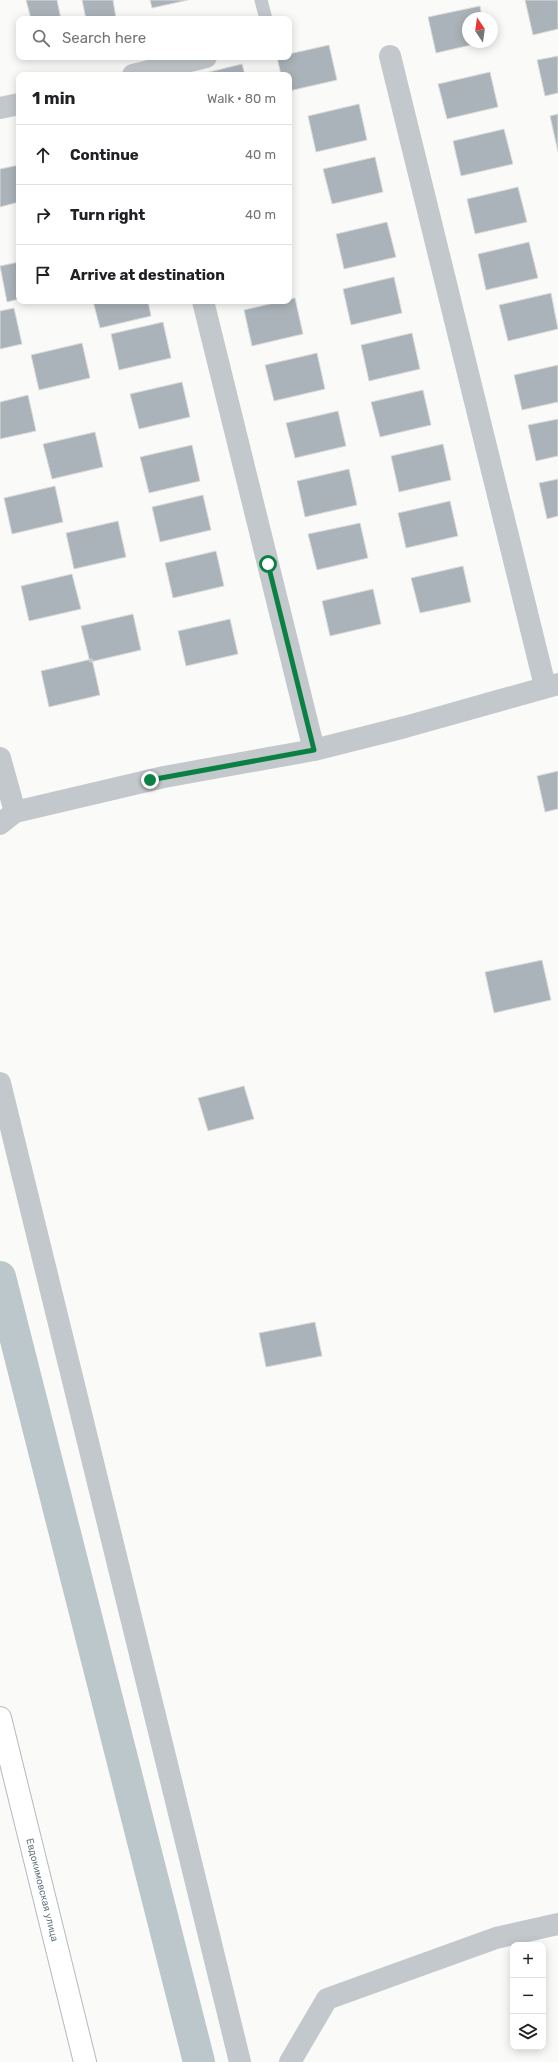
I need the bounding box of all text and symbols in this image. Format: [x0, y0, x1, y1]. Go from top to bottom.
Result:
north arrow [462, 12, 498, 48]
search box [16, 16, 292, 60]
icon: search [30, 27, 52, 49]
text: Search here [62, 29, 146, 47]
text: 1 min [32, 88, 75, 108]
text: Walk · 80 m [207, 91, 276, 106]
icon: ahead [32, 144, 54, 166]
text: Continue [70, 146, 139, 164]
text: 40 m [245, 147, 276, 162]
icon: right [32, 204, 54, 226]
text: Turn right [70, 206, 145, 224]
text: 40 m [245, 207, 276, 222]
icon: arrive [32, 264, 54, 286]
text: Arrive at destination [70, 266, 225, 284]
route start [259, 555, 277, 573]
route end [141, 771, 159, 789]
street label: Евдокимовская улица [23, 1837, 61, 1943]
map controls [510, 1942, 546, 2050]
button: + [510, 1942, 546, 1978]
button: − [510, 1978, 546, 2014]
button: layers [510, 2014, 546, 2050]

